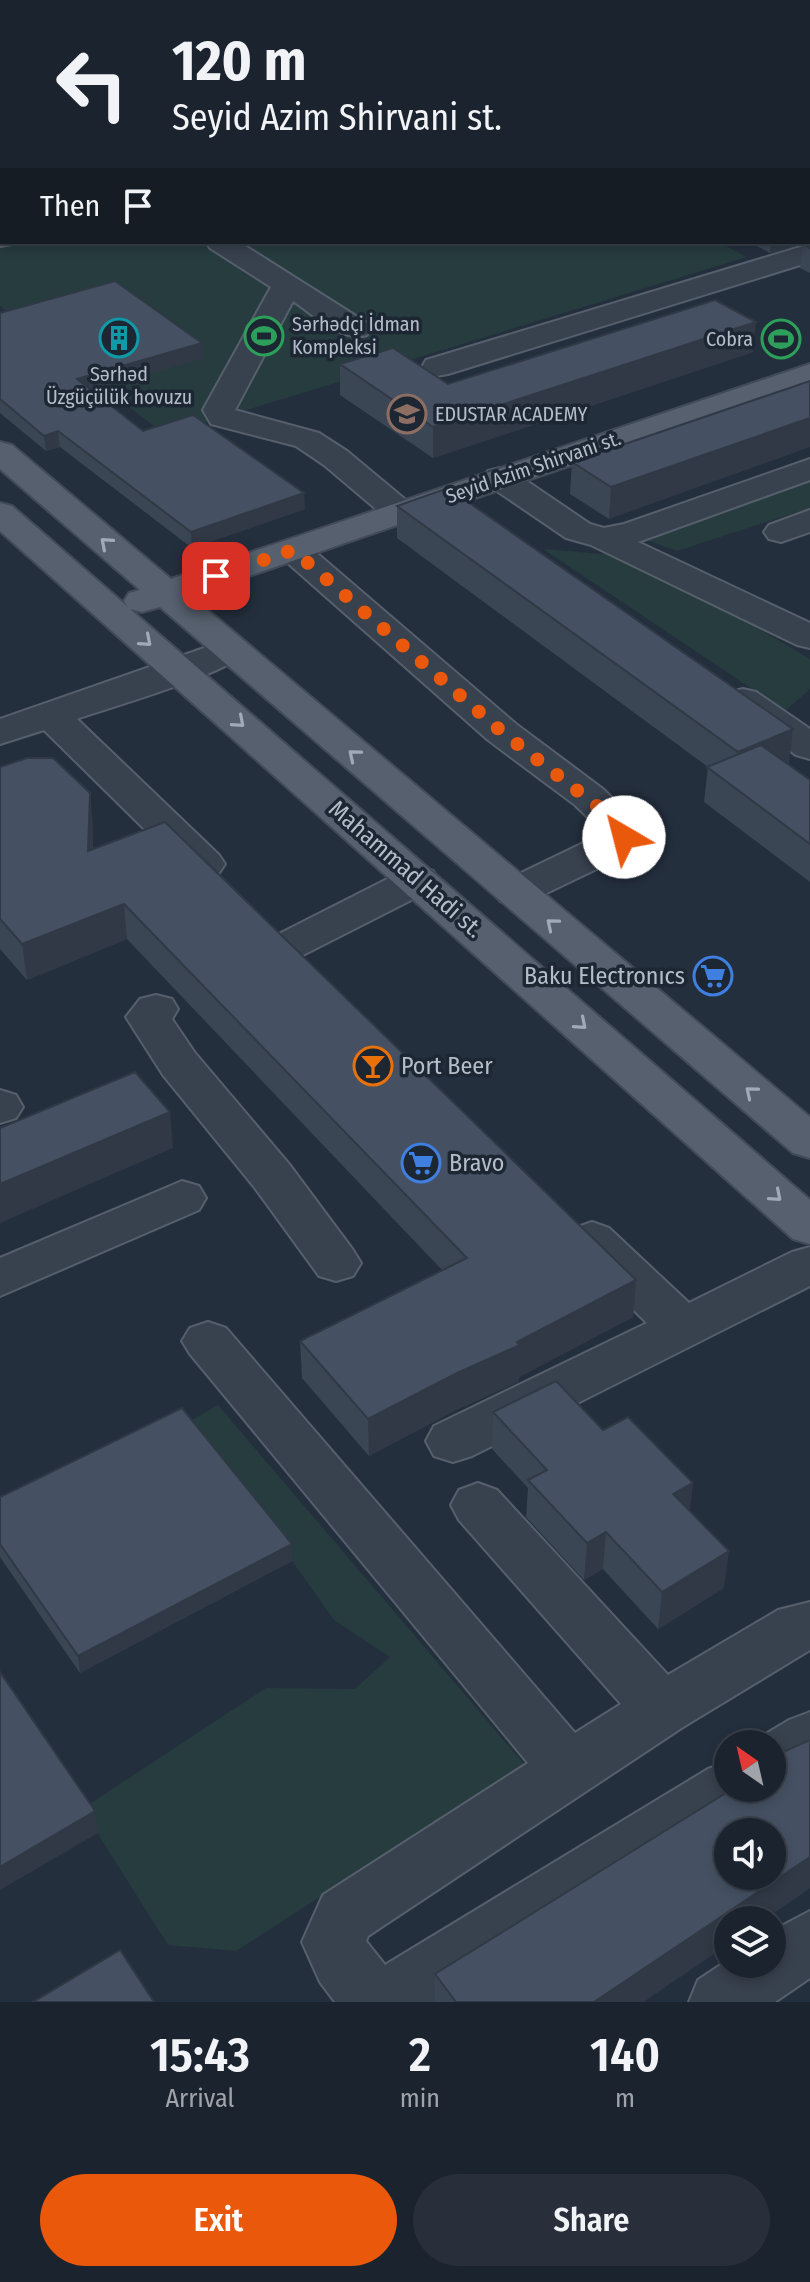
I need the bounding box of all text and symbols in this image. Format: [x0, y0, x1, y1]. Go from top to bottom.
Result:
text: 120 m [172, 28, 307, 95]
icon: left [40, 32, 144, 136]
text: Seyid Azim Shirvani st. [172, 96, 502, 140]
icon: arrive [116, 184, 160, 228]
text: Then [40, 188, 100, 224]
place label: Sərhədçi İdman Kompleksi [292, 312, 420, 359]
sports icon: Sərhədçi İdman Kompleksi [243, 315, 285, 357]
building icon: Sərhəd Üzgüçülük hovuzu [98, 317, 140, 359]
sports icon: Cobra [760, 318, 802, 360]
place label: Cobra [706, 327, 753, 351]
place label: Sərhəd Üzgüçülük hovuzu [46, 362, 192, 409]
school or university icon: EDUSTAR ACADEMY [386, 393, 428, 435]
place label: EDUSTAR ACADEMY [435, 402, 587, 426]
street label: Seyid Azim Shirvani st. [442, 426, 624, 508]
one-way arrow [100, 538, 115, 553]
pin [182, 542, 250, 610]
icon: arrive [194, 554, 238, 598]
one-way arrow [137, 631, 152, 646]
one-way arrow [229, 713, 244, 727]
one-way arrow [349, 750, 363, 765]
street label: Mahammad Hadi st. [323, 795, 489, 943]
position arrow [582, 795, 666, 879]
one-way arrow [547, 919, 562, 933]
supermarket icon: Baku Electronıcs [692, 955, 734, 997]
place label: Baku Electronıcs [524, 962, 685, 990]
one-way arrow [571, 1014, 586, 1029]
bar icon: Port Beer [352, 1045, 394, 1087]
place label: Port Beer [401, 1052, 493, 1080]
one-way arrow [745, 1087, 760, 1102]
supermarket icon: Bravo [400, 1142, 442, 1184]
place label: Bravo [449, 1149, 504, 1177]
one-way arrow [766, 1186, 781, 1201]
north arrow [714, 1730, 786, 1802]
map controls [714, 1730, 786, 1978]
button: sound [714, 1818, 786, 1890]
button: layers [714, 1906, 786, 1978]
text: 15:43 [150, 2026, 250, 2084]
text: 2 [409, 2026, 431, 2084]
text: 140 [590, 2026, 660, 2084]
text: Arrival [165, 2083, 234, 2114]
text: min [400, 2083, 440, 2114]
text: m [615, 2083, 635, 2114]
button: Exit [40, 2174, 397, 2266]
button: Share [413, 2174, 770, 2266]

